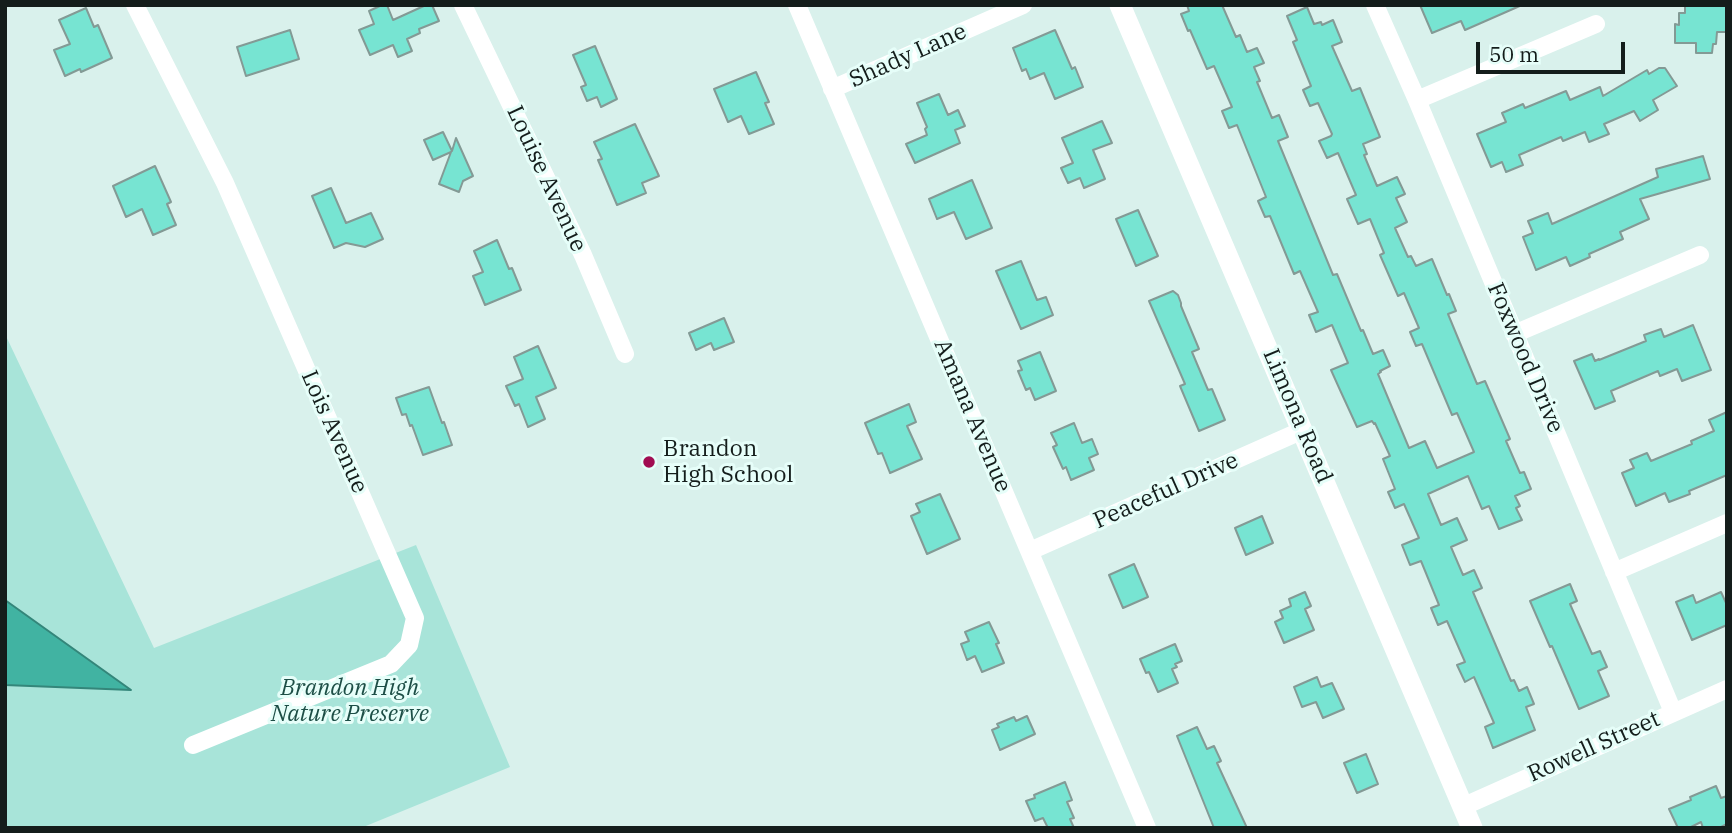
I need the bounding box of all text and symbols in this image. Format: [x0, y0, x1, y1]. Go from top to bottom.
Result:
street label: Shady Lane [845, 18, 971, 94]
scale bar [1480, 28, 1629, 72]
text: 50 m [1489, 40, 1539, 68]
street label: Louise Avenue [500, 102, 592, 256]
street label: Foxwood Drive [1481, 279, 1569, 437]
street label: Amana Avenue [927, 335, 1017, 497]
street label: Limona Road [1256, 345, 1338, 487]
street label: Lois Avenue [295, 366, 373, 498]
place label: Brandon High School [663, 435, 793, 489]
street label: Peaceful Drive [1089, 447, 1243, 535]
marker: Brandon High School [641, 454, 657, 470]
park label: Brandon High Nature Preserve [271, 674, 429, 728]
street label: Rowell Street [1524, 706, 1664, 788]

